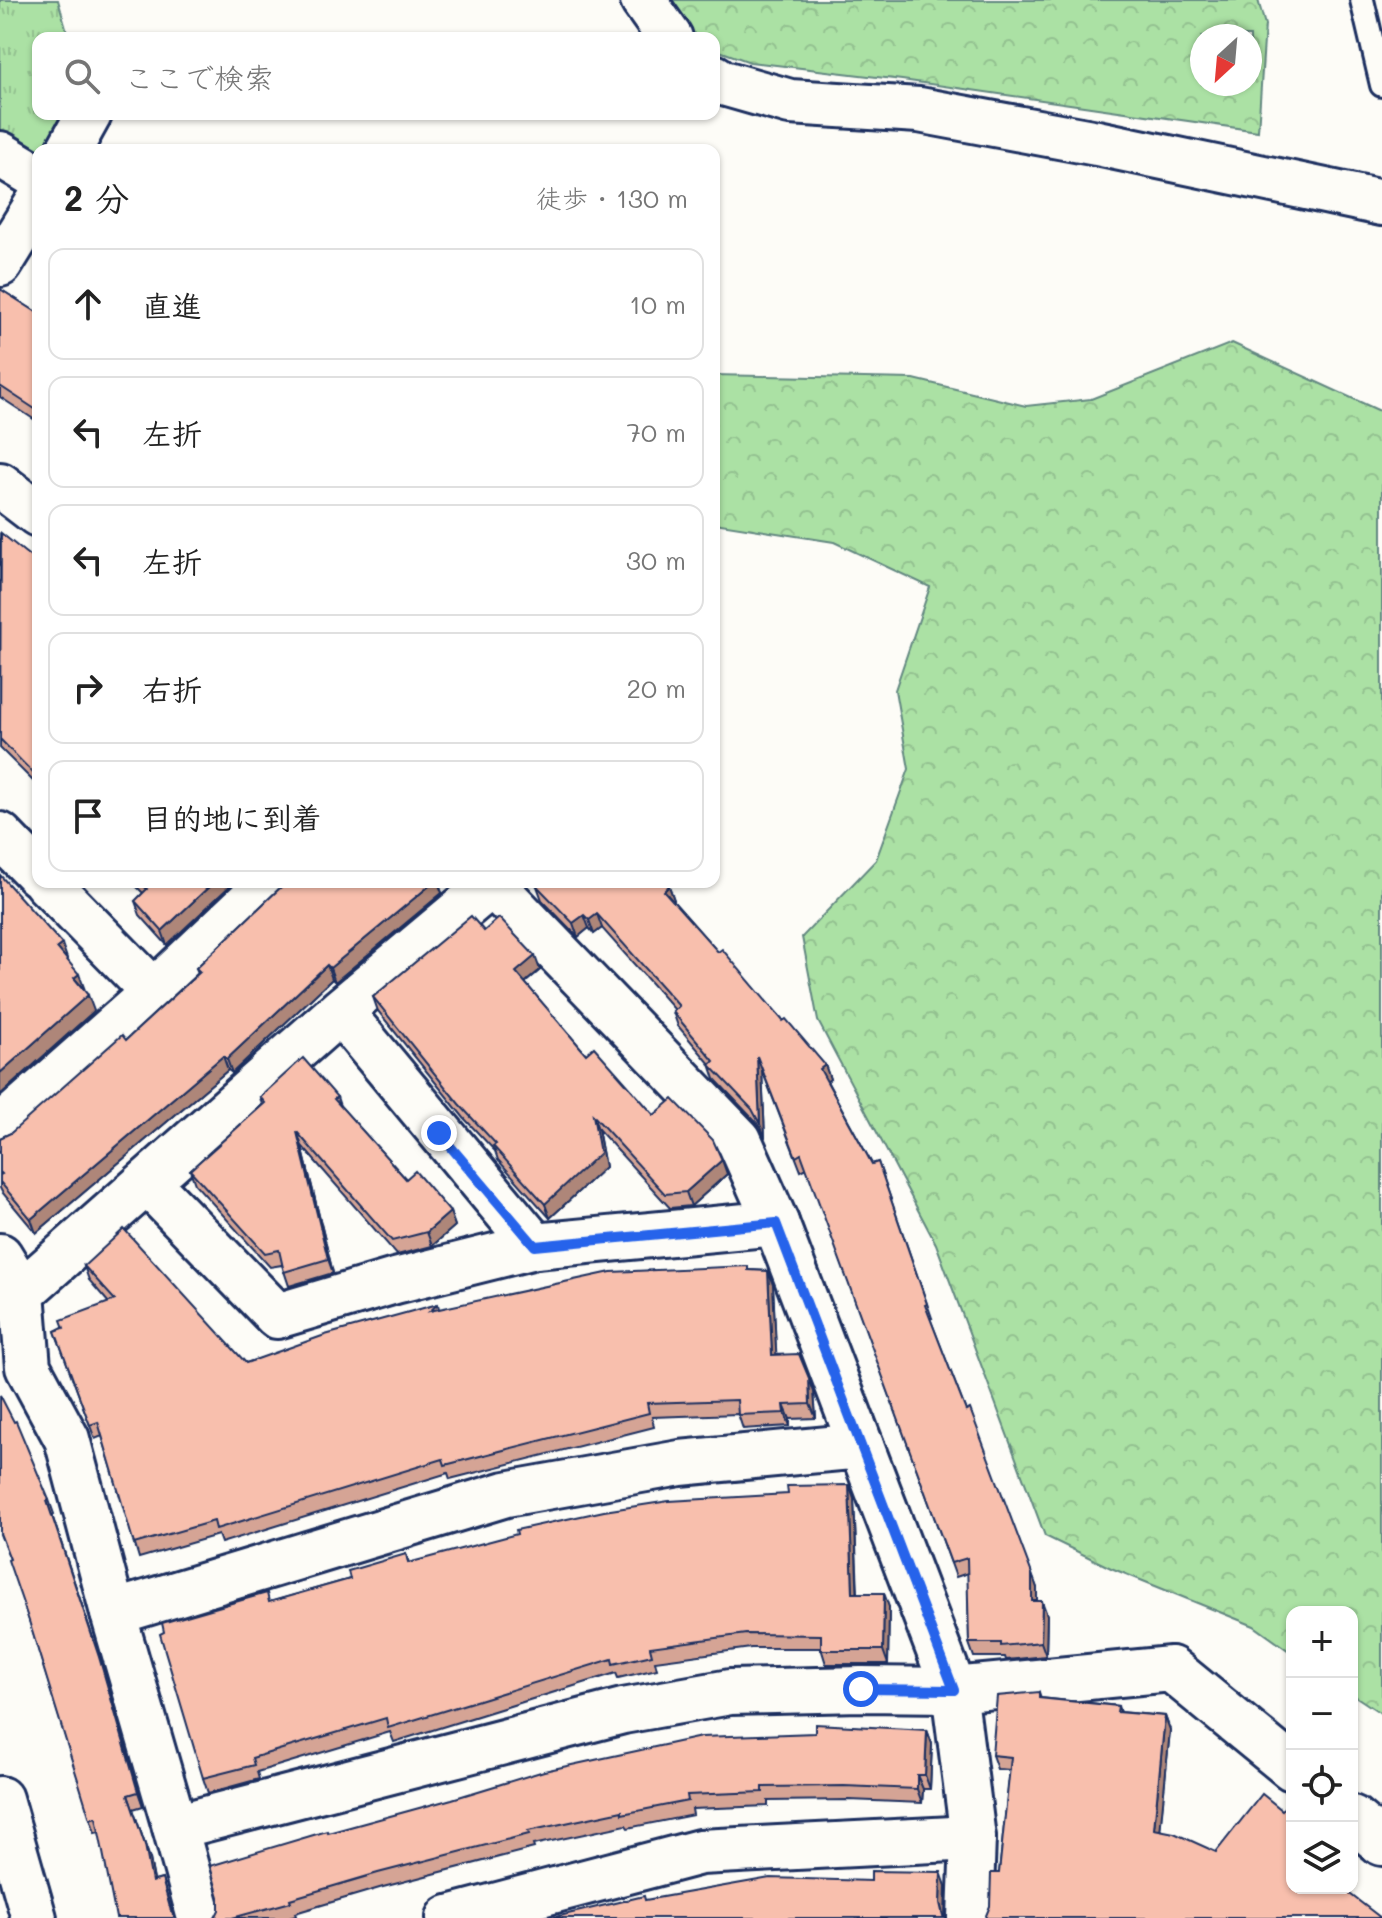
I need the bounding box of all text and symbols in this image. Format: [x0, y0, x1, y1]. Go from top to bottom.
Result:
north arrow [1190, 24, 1262, 96]
search box [32, 32, 720, 120]
icon: search [60, 54, 104, 98]
text: ここで検索 [124, 57, 274, 97]
text: 2 分 [64, 175, 129, 220]
text: 徒歩 · 130 m [536, 181, 688, 215]
icon: ahead [66, 282, 110, 326]
text: 直進 [142, 285, 202, 325]
text: 10 m [629, 287, 686, 321]
icon: left [66, 410, 110, 454]
text: 左折 [142, 413, 202, 453]
text: 70 m [626, 415, 686, 449]
icon: left [66, 538, 110, 582]
text: 左折 [142, 541, 202, 581]
text: 30 m [626, 543, 686, 577]
icon: right [66, 666, 110, 710]
text: 右折 [142, 669, 202, 709]
text: 20 m [626, 671, 686, 705]
icon: arrive [66, 794, 110, 838]
text: 目的地に到着 [142, 797, 322, 837]
route end [421, 1115, 457, 1151]
map controls [1286, 1606, 1358, 1894]
button: + [1286, 1606, 1358, 1678]
route start [843, 1671, 879, 1707]
button: − [1286, 1678, 1358, 1750]
button: locate [1286, 1750, 1358, 1822]
button: layers [1286, 1822, 1358, 1894]

